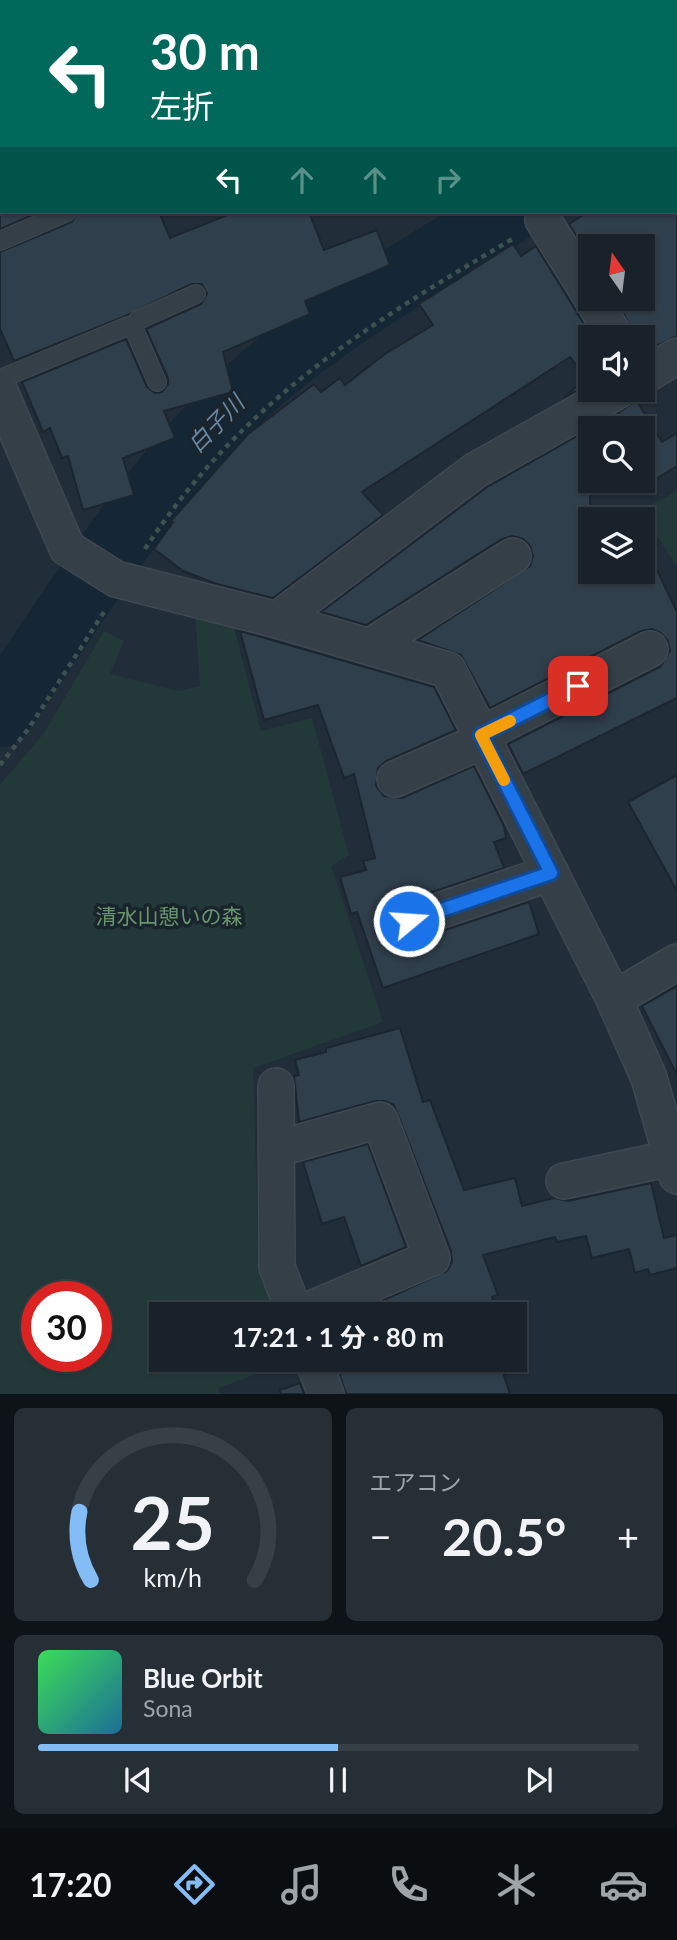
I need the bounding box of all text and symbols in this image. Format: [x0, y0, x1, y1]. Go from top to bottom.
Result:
text: 30 m [150, 22, 260, 80]
icon: left [35, 28, 126, 119]
text: 左折 [150, 86, 214, 125]
icon: left [210, 161, 248, 199]
icon: ahead [283, 161, 321, 199]
icon: ahead [356, 161, 394, 199]
icon: right [429, 161, 467, 199]
north arrow [578, 234, 654, 312]
map controls [578, 234, 655, 584]
button: sound [578, 325, 655, 402]
water label: 白子川 [181, 387, 251, 458]
button: search [578, 416, 655, 493]
button: layers [578, 507, 655, 584]
pin [548, 656, 608, 716]
icon: arrive [559, 667, 597, 705]
position arrow [372, 884, 446, 958]
park label: 清水山憩いの森 [96, 903, 243, 928]
speed limit sign: 30 [21, 1281, 112, 1372]
text: 17:21 · 1 分 · 80 m [232, 1321, 444, 1353]
text: エアコン [370, 1468, 462, 1496]
text: 25 [131, 1479, 215, 1567]
text: 20.5° [442, 1505, 566, 1567]
text: − [370, 1513, 392, 1559]
text: + [617, 1513, 639, 1559]
text: km/h [143, 1562, 202, 1592]
text: Blue Orbit [143, 1662, 263, 1694]
text: Sona [143, 1694, 193, 1722]
icon: previous [119, 1761, 157, 1799]
icon: pause [319, 1761, 357, 1799]
icon: next [520, 1761, 558, 1799]
icon: directions [170, 1860, 219, 1909]
icon: music [277, 1860, 326, 1909]
icon: phone [384, 1860, 433, 1909]
icon: climate [492, 1860, 541, 1909]
icon: car [599, 1860, 648, 1909]
text: 17:20 [29, 1865, 112, 1904]

